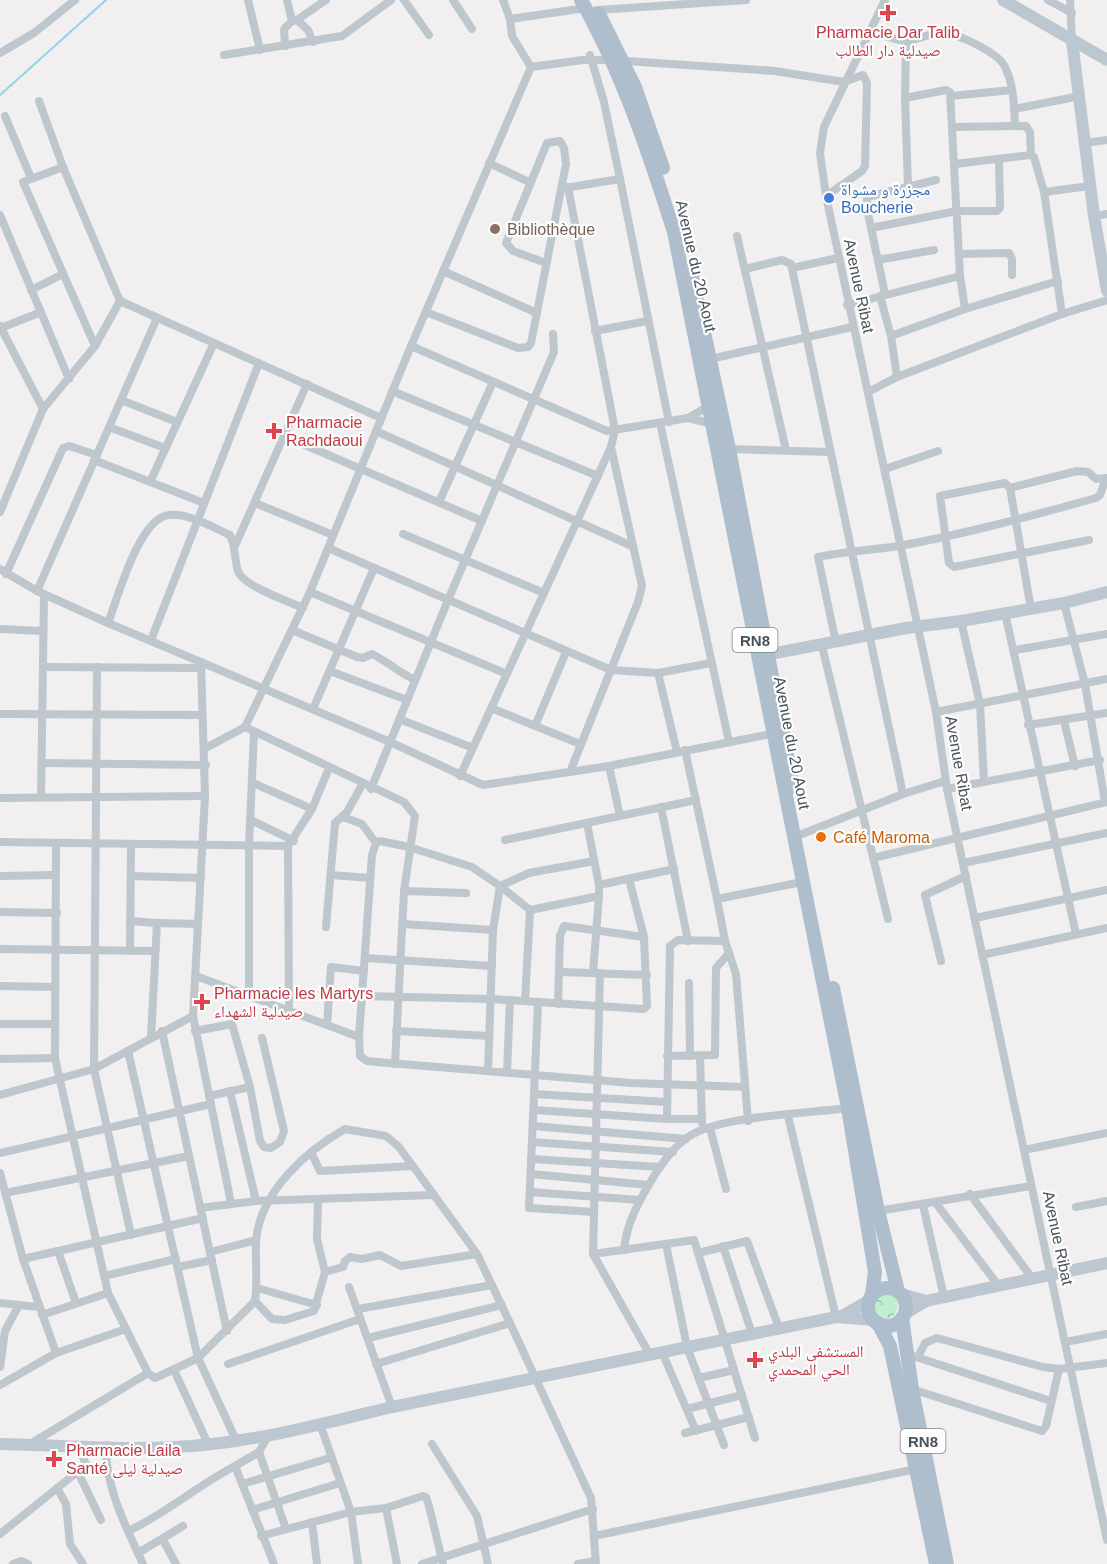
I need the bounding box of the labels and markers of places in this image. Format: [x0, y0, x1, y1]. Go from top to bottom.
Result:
marker: Pharmacie Dar Talib صيدلية دار الطالب [881, 6, 895, 20]
place label: Pharmacie Dar Talib صيدلية دار الطالب [816, 24, 960, 60]
place label: مجزرة و مشواة Boucherie [841, 181, 930, 216]
marker: مجزرة و مشواة Boucherie [822, 191, 836, 205]
place label: Bibliothèque [507, 221, 595, 238]
marker: Bibliothèque [488, 222, 502, 236]
place label: Pharmacie Rachdaoui [286, 414, 363, 449]
marker: Pharmacie Rachdaoui [267, 424, 281, 438]
place label: Café Maroma [833, 829, 930, 846]
marker: Café Maroma [814, 830, 828, 844]
place label: Pharmacie les Martyrs صيدلية الشهداء [214, 985, 373, 1021]
marker: Pharmacie les Martyrs صيدلية الشهداء [195, 995, 209, 1009]
place label: المستشفى البلدي الحي المحمدي [768, 1343, 864, 1382]
marker: المستشفى البلدي الحي المحمدي [746, 1351, 764, 1369]
place label: Pharmacie Laila Santé صيدلية ليلى [66, 1442, 183, 1479]
marker: Pharmacie Laila Santé صيدلية ليلى [47, 1452, 61, 1466]

